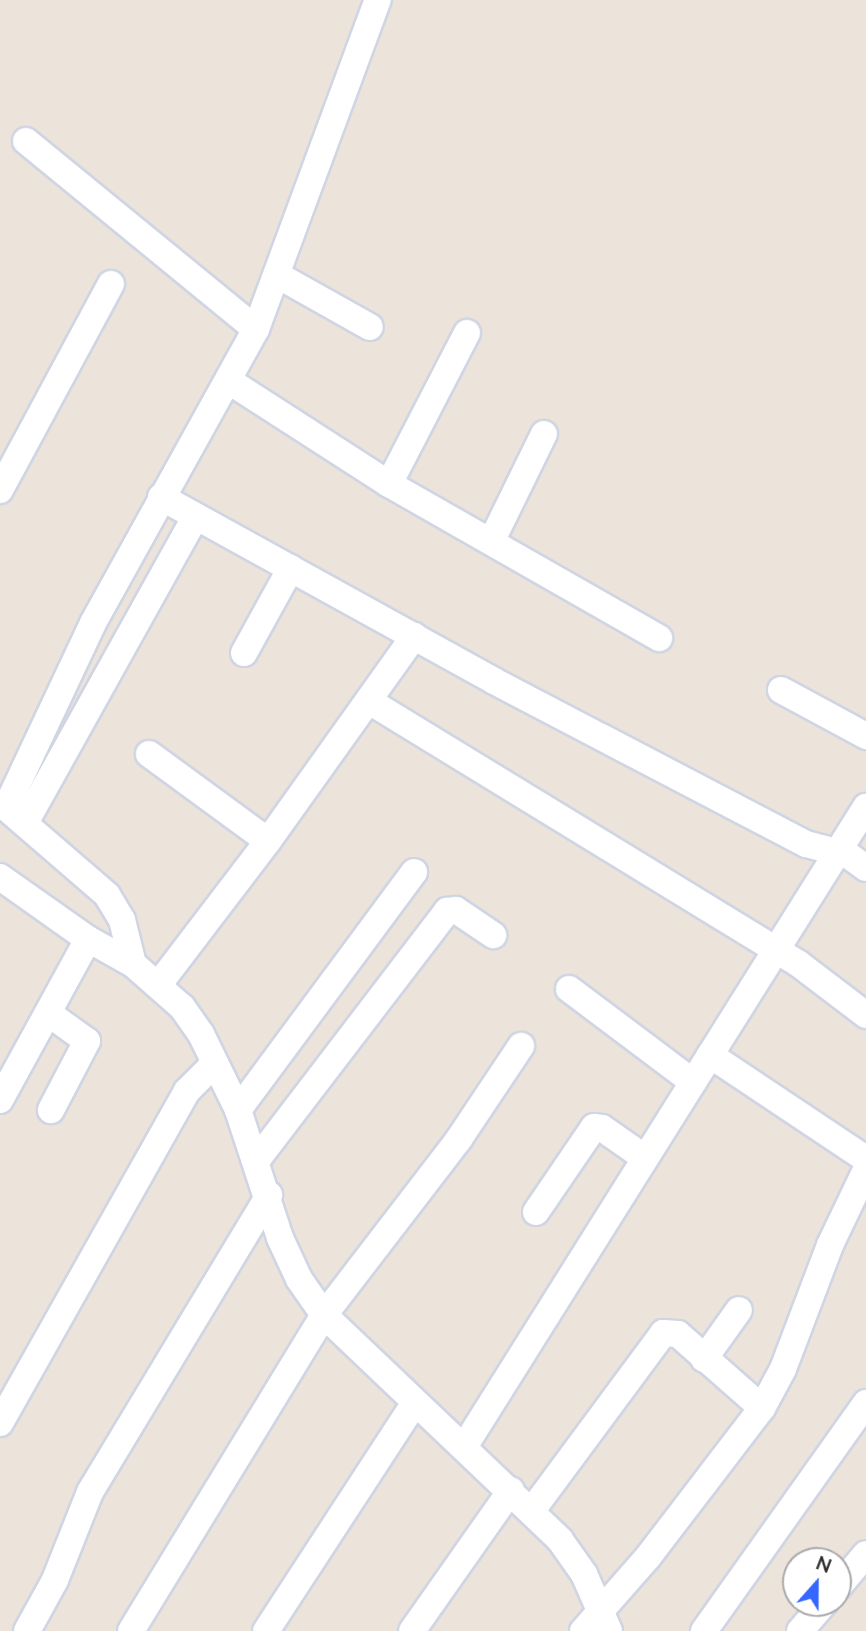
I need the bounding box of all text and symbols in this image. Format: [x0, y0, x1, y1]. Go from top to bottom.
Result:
north arrow [782, 1547, 852, 1617]
text: N [813, 1550, 835, 1577]

